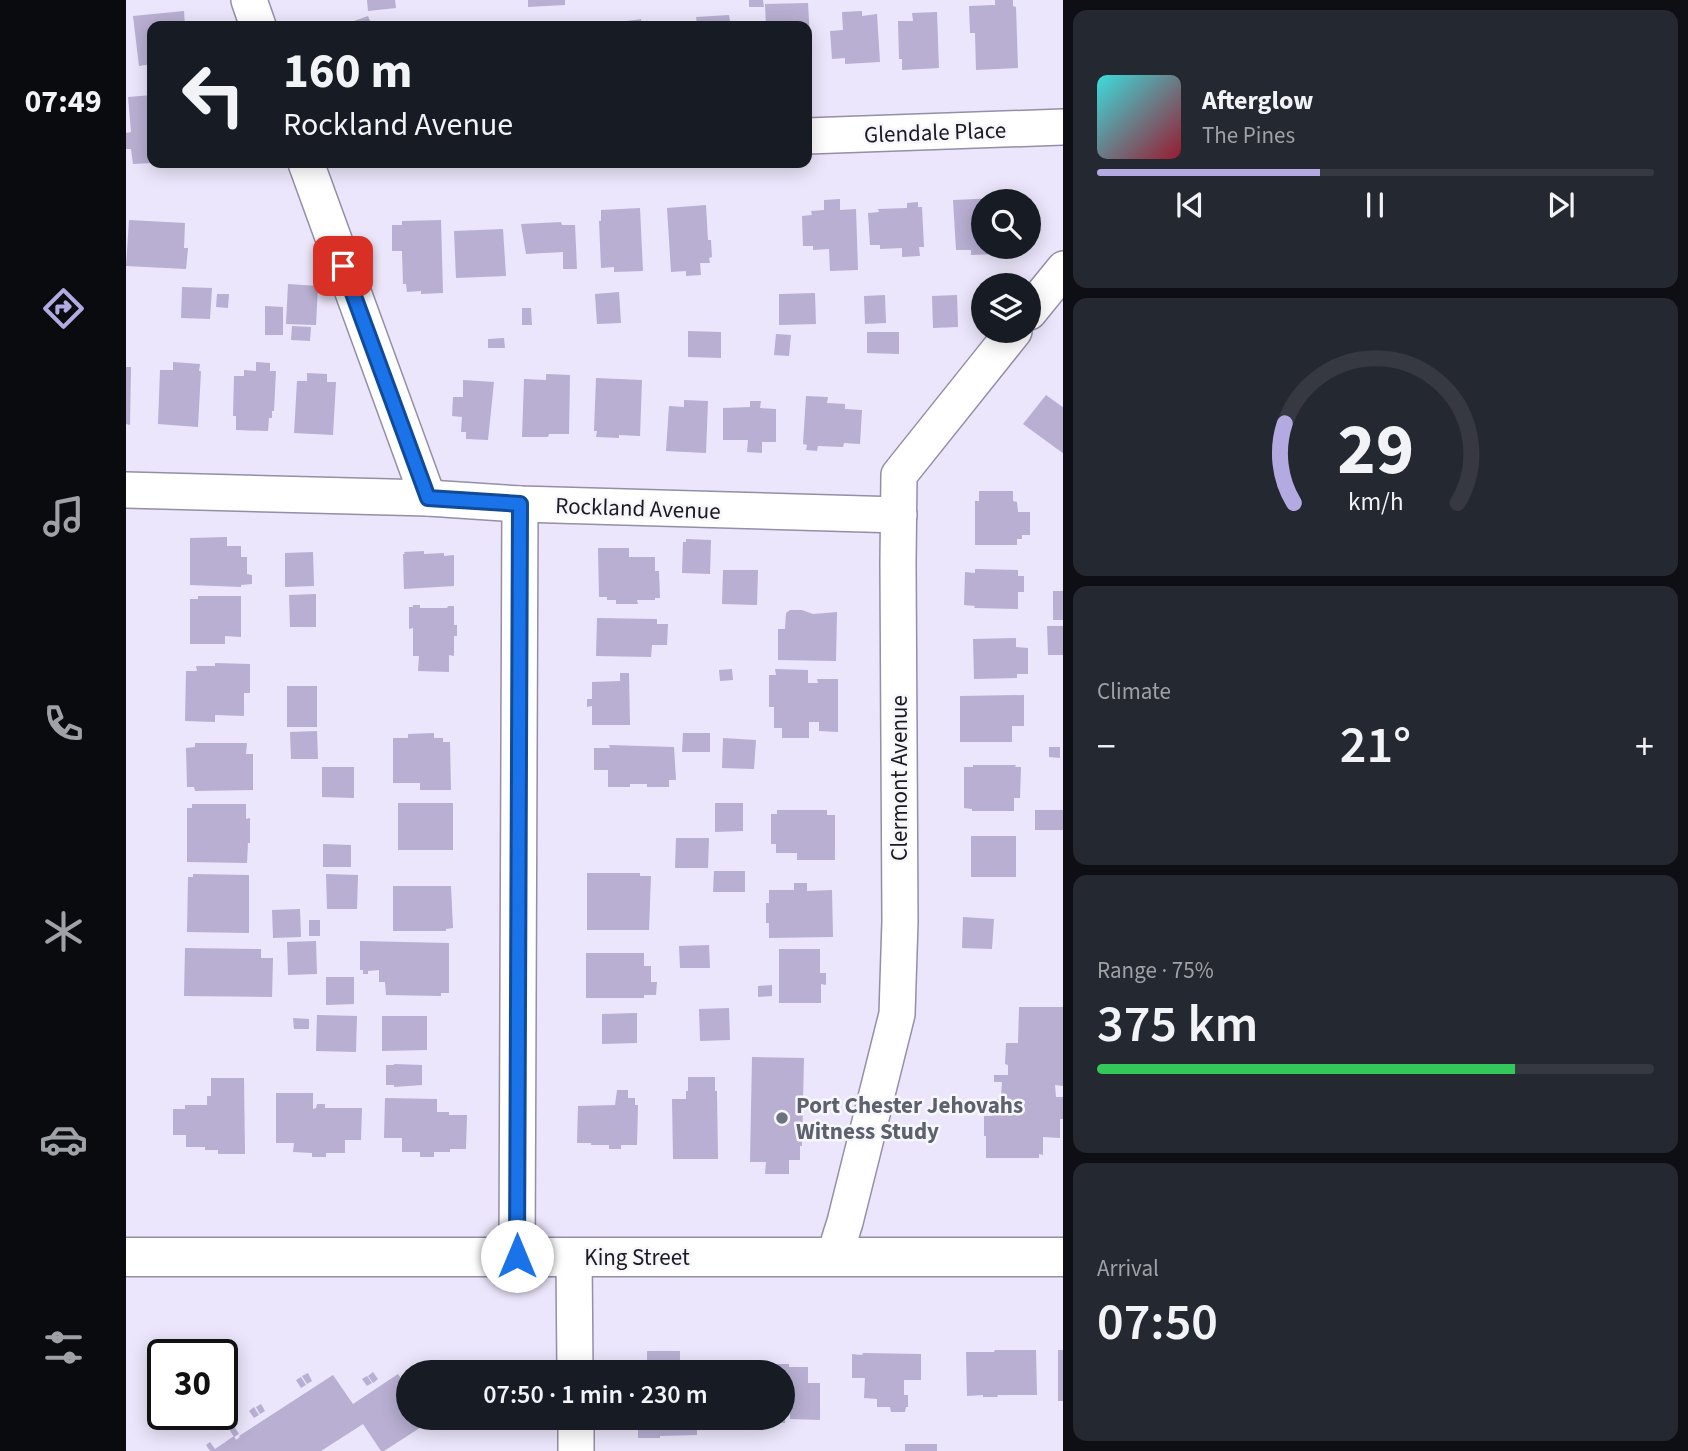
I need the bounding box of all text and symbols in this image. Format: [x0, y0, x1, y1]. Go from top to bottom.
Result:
text: 160 m [283, 37, 412, 107]
icon: left [168, 49, 259, 140]
text: 07:49 [24, 79, 102, 125]
text: Afterglow [1202, 82, 1313, 119]
text: Rockland Avenue [283, 102, 513, 148]
street label: Glendale Place [863, 114, 1007, 151]
text: The Pines [1202, 119, 1295, 152]
icon: previous [1171, 186, 1209, 224]
icon: pause [1356, 186, 1394, 224]
icon: next [1542, 186, 1580, 224]
map controls [971, 189, 1041, 343]
button: search [971, 189, 1041, 259]
pin [313, 236, 373, 296]
icon: arrive [324, 247, 362, 285]
button: layers [971, 273, 1041, 343]
icon: directions [39, 284, 88, 333]
text: 29 [1337, 399, 1414, 503]
text: km/h [1348, 484, 1403, 520]
street label: Rockland Avenue [555, 489, 721, 528]
icon: music [39, 492, 88, 541]
text: Climate [1097, 675, 1171, 708]
street label: Clermont Avenue [883, 695, 916, 861]
icon: phone [39, 699, 88, 748]
text: 21° [1340, 709, 1411, 783]
text: − [1097, 720, 1116, 774]
text: + [1635, 720, 1654, 774]
icon: climate [39, 907, 88, 956]
text: Range · 75% [1097, 954, 1214, 987]
text: 375 km [1097, 988, 1258, 1062]
place label: Port Chester Jehovahs Witness Study [796, 1089, 1023, 1148]
marker: Port Chester Jehovahs Witness Study [774, 1110, 790, 1126]
icon: car [39, 1115, 88, 1164]
position arrow [480, 1219, 554, 1293]
street label: King Street [584, 1241, 690, 1274]
text: Arrival [1097, 1252, 1159, 1285]
text: 07:50 [1097, 1286, 1218, 1360]
icon: filters [39, 1323, 88, 1372]
speed limit sign: 30 [147, 1339, 238, 1430]
text: 07:50 · 1 min · 230 m [483, 1376, 708, 1413]

